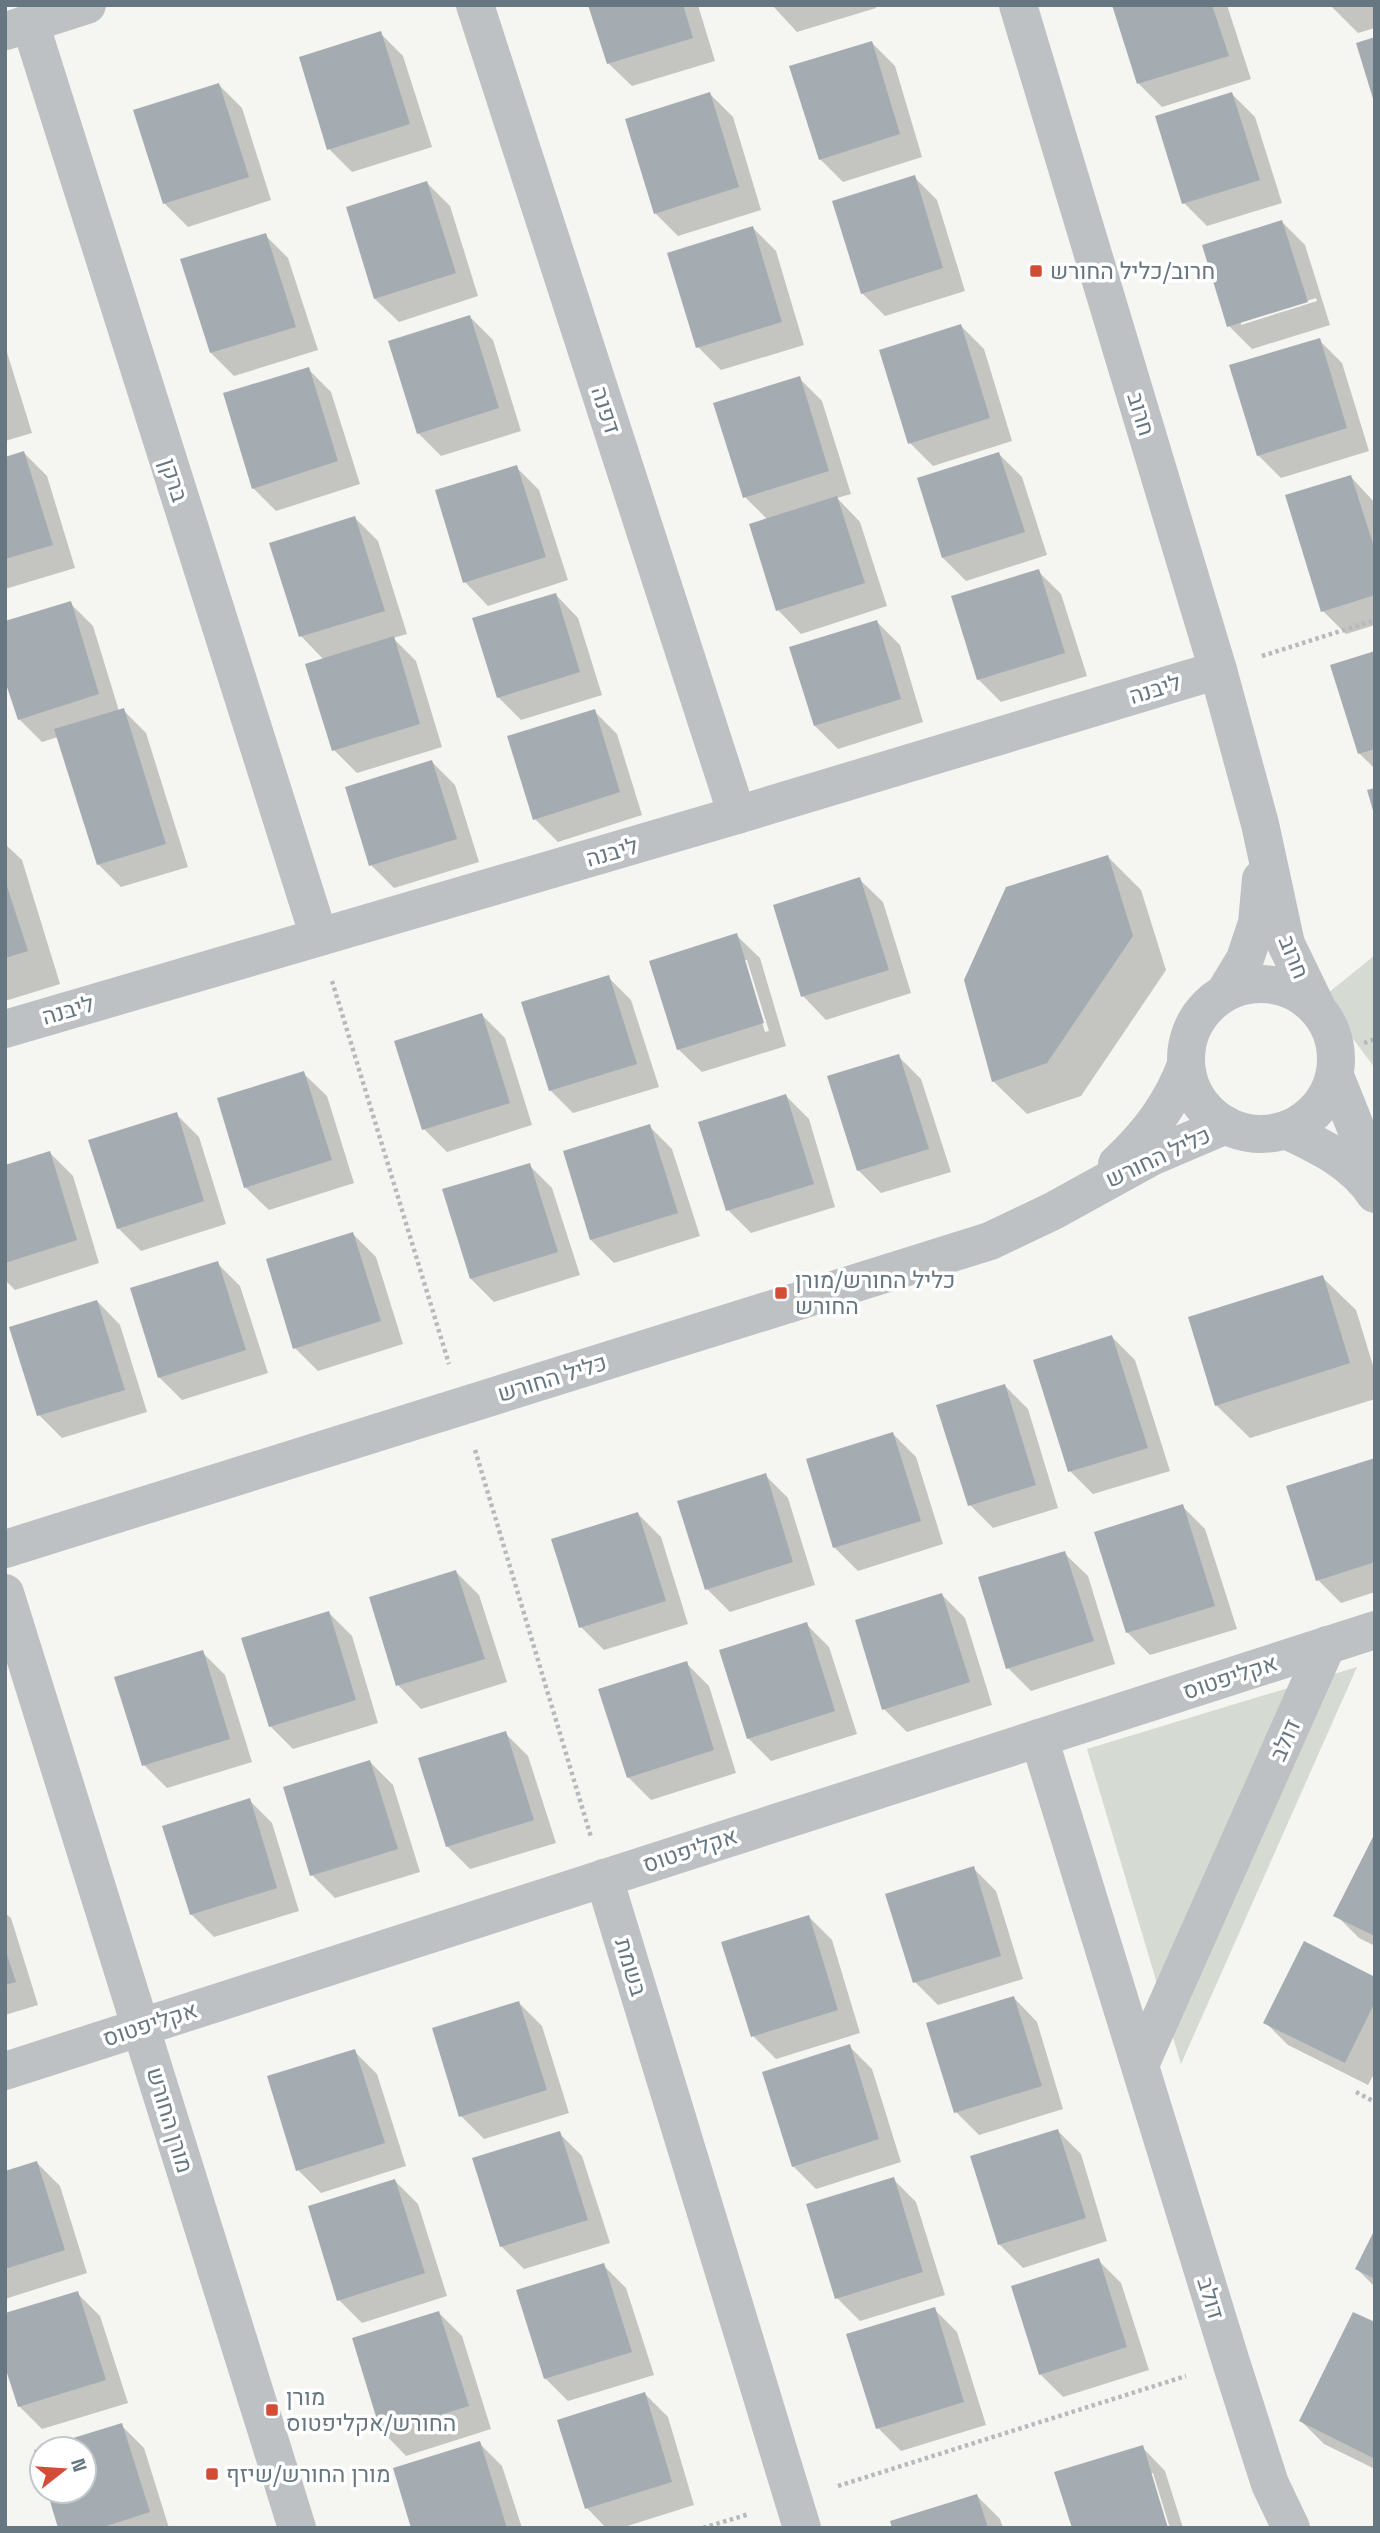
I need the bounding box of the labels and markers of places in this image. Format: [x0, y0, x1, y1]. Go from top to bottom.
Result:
place label: חרוב/כליל החורש [1050, 256, 1215, 286]
marker: חרוב/כליל החורש [1028, 263, 1044, 279]
place label: כליל החורש/מורן החורש [795, 1265, 955, 1321]
marker: כליל החורש/מורן החורש [773, 1285, 789, 1301]
place label: מורן החורש/אקליפטוס [286, 2382, 456, 2438]
marker: מורן החורש/אקליפטוס [264, 2402, 280, 2418]
place label: מורן החורש/שיזף [226, 2459, 390, 2489]
marker: מורן החורש/שיזף [204, 2466, 220, 2482]

